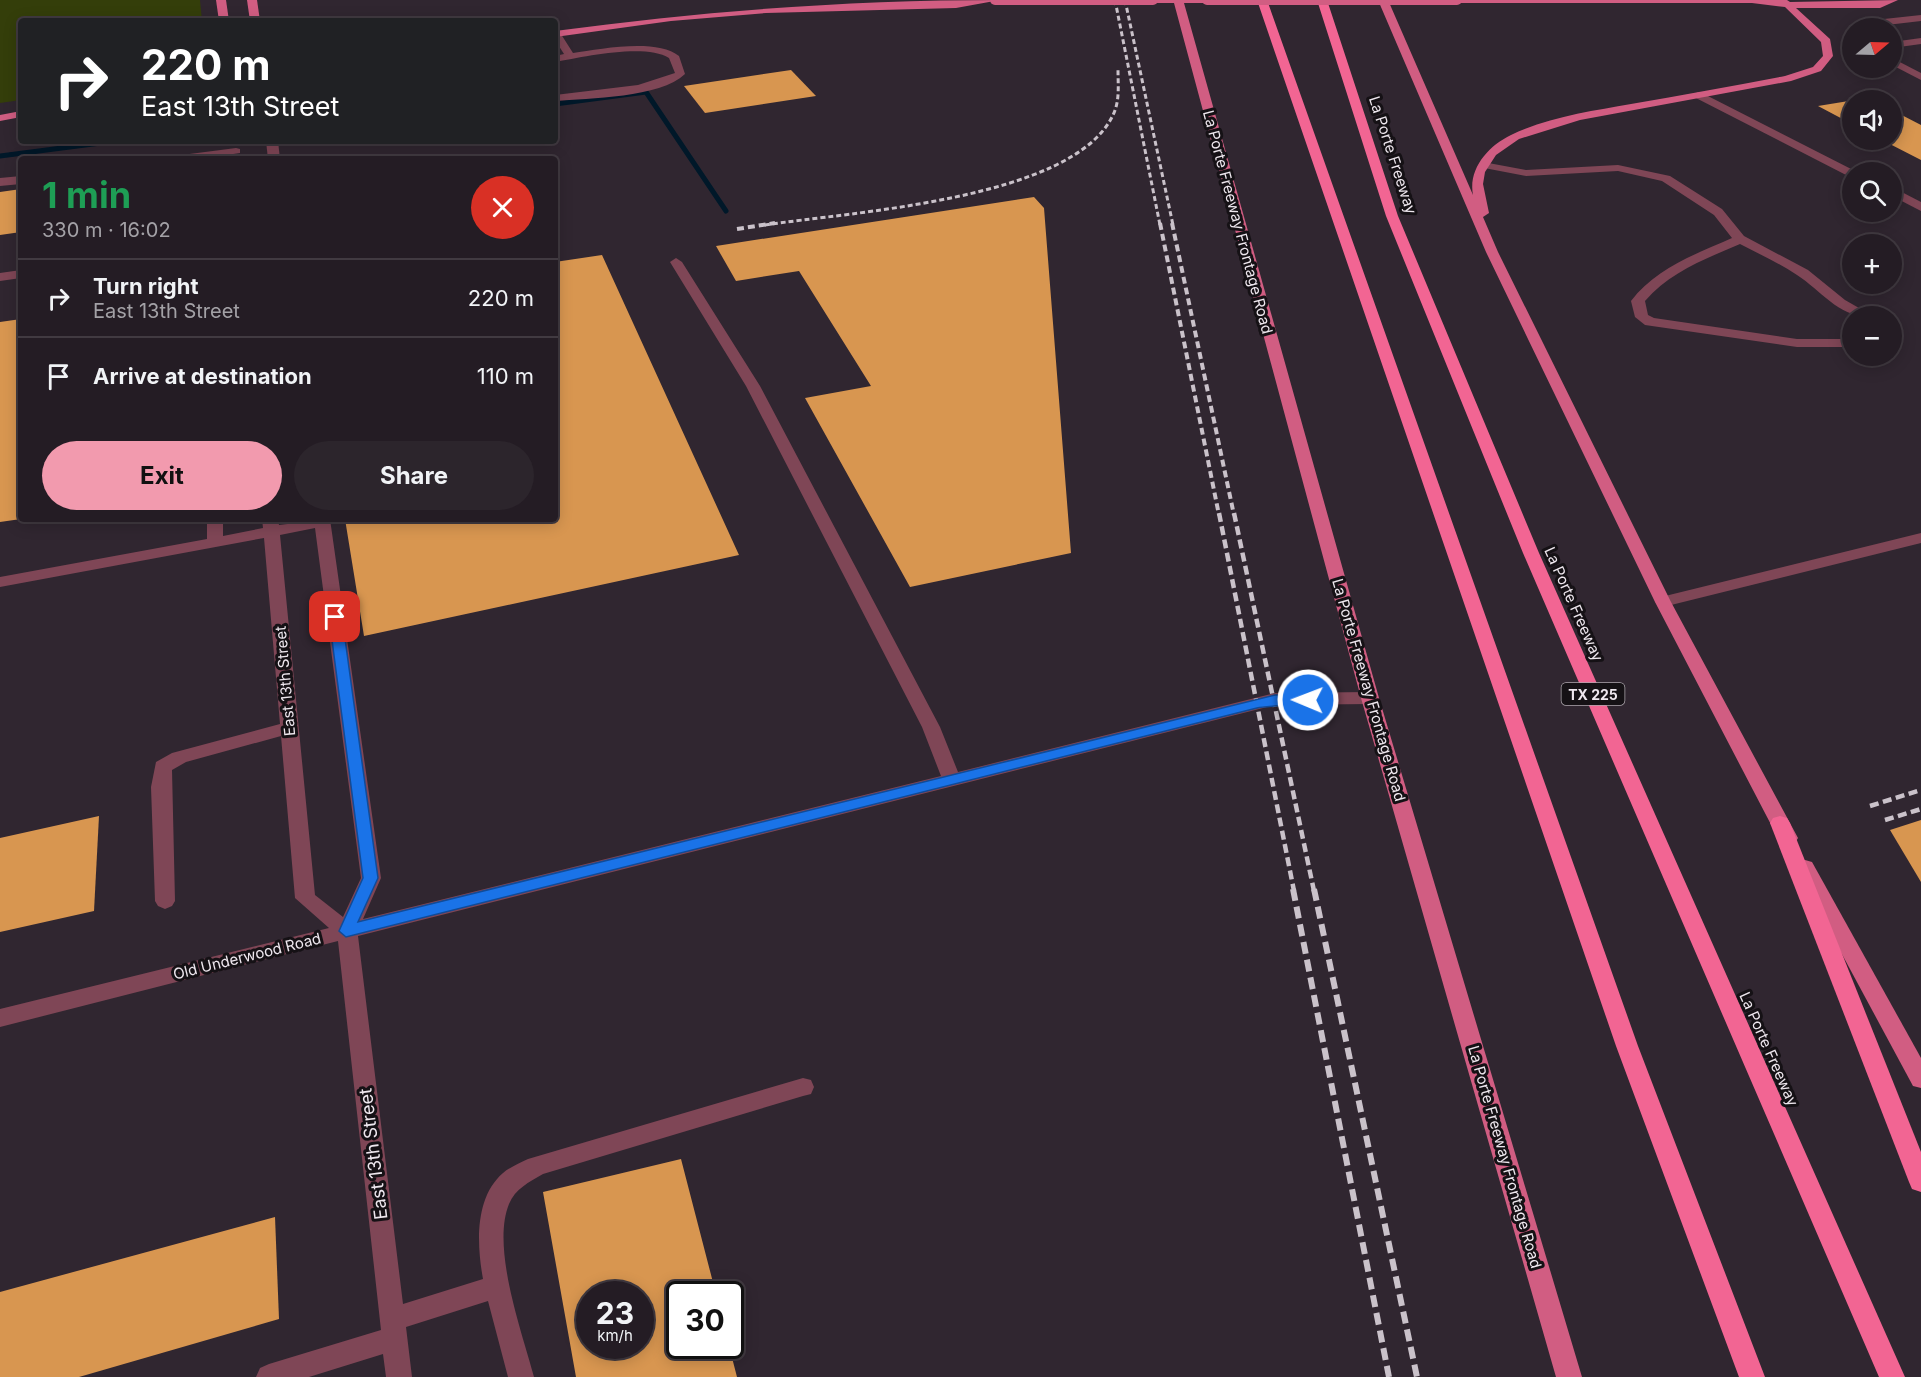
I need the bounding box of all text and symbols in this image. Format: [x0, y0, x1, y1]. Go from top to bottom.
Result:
north arrow [1842, 18, 1902, 78]
map controls [1842, 18, 1902, 366]
text: 220 m [141, 39, 271, 90]
icon: right [42, 42, 120, 120]
text: East 13th Street [141, 90, 339, 123]
button: sound [1842, 90, 1902, 150]
street label: La Porte Freeway [1365, 93, 1421, 217]
street label: La Porte Freeway Frontage Road [1199, 108, 1277, 336]
button: search [1842, 162, 1902, 222]
text: 1 min [42, 173, 131, 217]
button: close [471, 176, 534, 239]
text: 330 m · 16:02 [42, 218, 171, 242]
button: + [1842, 234, 1902, 294]
text: Turn right [93, 273, 199, 299]
icon: right [42, 282, 75, 315]
text: 220 m [468, 285, 534, 311]
text: East 13th Street [93, 299, 240, 323]
button: − [1842, 306, 1902, 366]
icon: arrive [42, 360, 75, 393]
text: Arrive at destination [93, 363, 312, 389]
text: 110 m [477, 363, 534, 389]
button: Exit [42, 441, 282, 510]
button: Share [294, 441, 534, 510]
street label: La Porte Freeway [1540, 544, 1608, 665]
street label: La Porte Freeway Frontage Road [1328, 576, 1410, 804]
pin [309, 591, 360, 642]
icon: arrive [318, 600, 351, 633]
street label: East 13th Street [271, 625, 299, 737]
position arrow [1276, 668, 1340, 732]
road number: TX 225 [1562, 683, 1624, 705]
street label: Old Underwood Road [171, 928, 323, 984]
street label: La Porte Freeway [1735, 989, 1803, 1110]
street label: La Porte Freeway Frontage Road [1464, 1043, 1546, 1271]
street label: East 13th Street [355, 1087, 391, 1221]
speed limit sign: 30 [666, 1281, 744, 1359]
text: 23 [596, 1295, 634, 1331]
text: km/h [597, 1326, 633, 1345]

